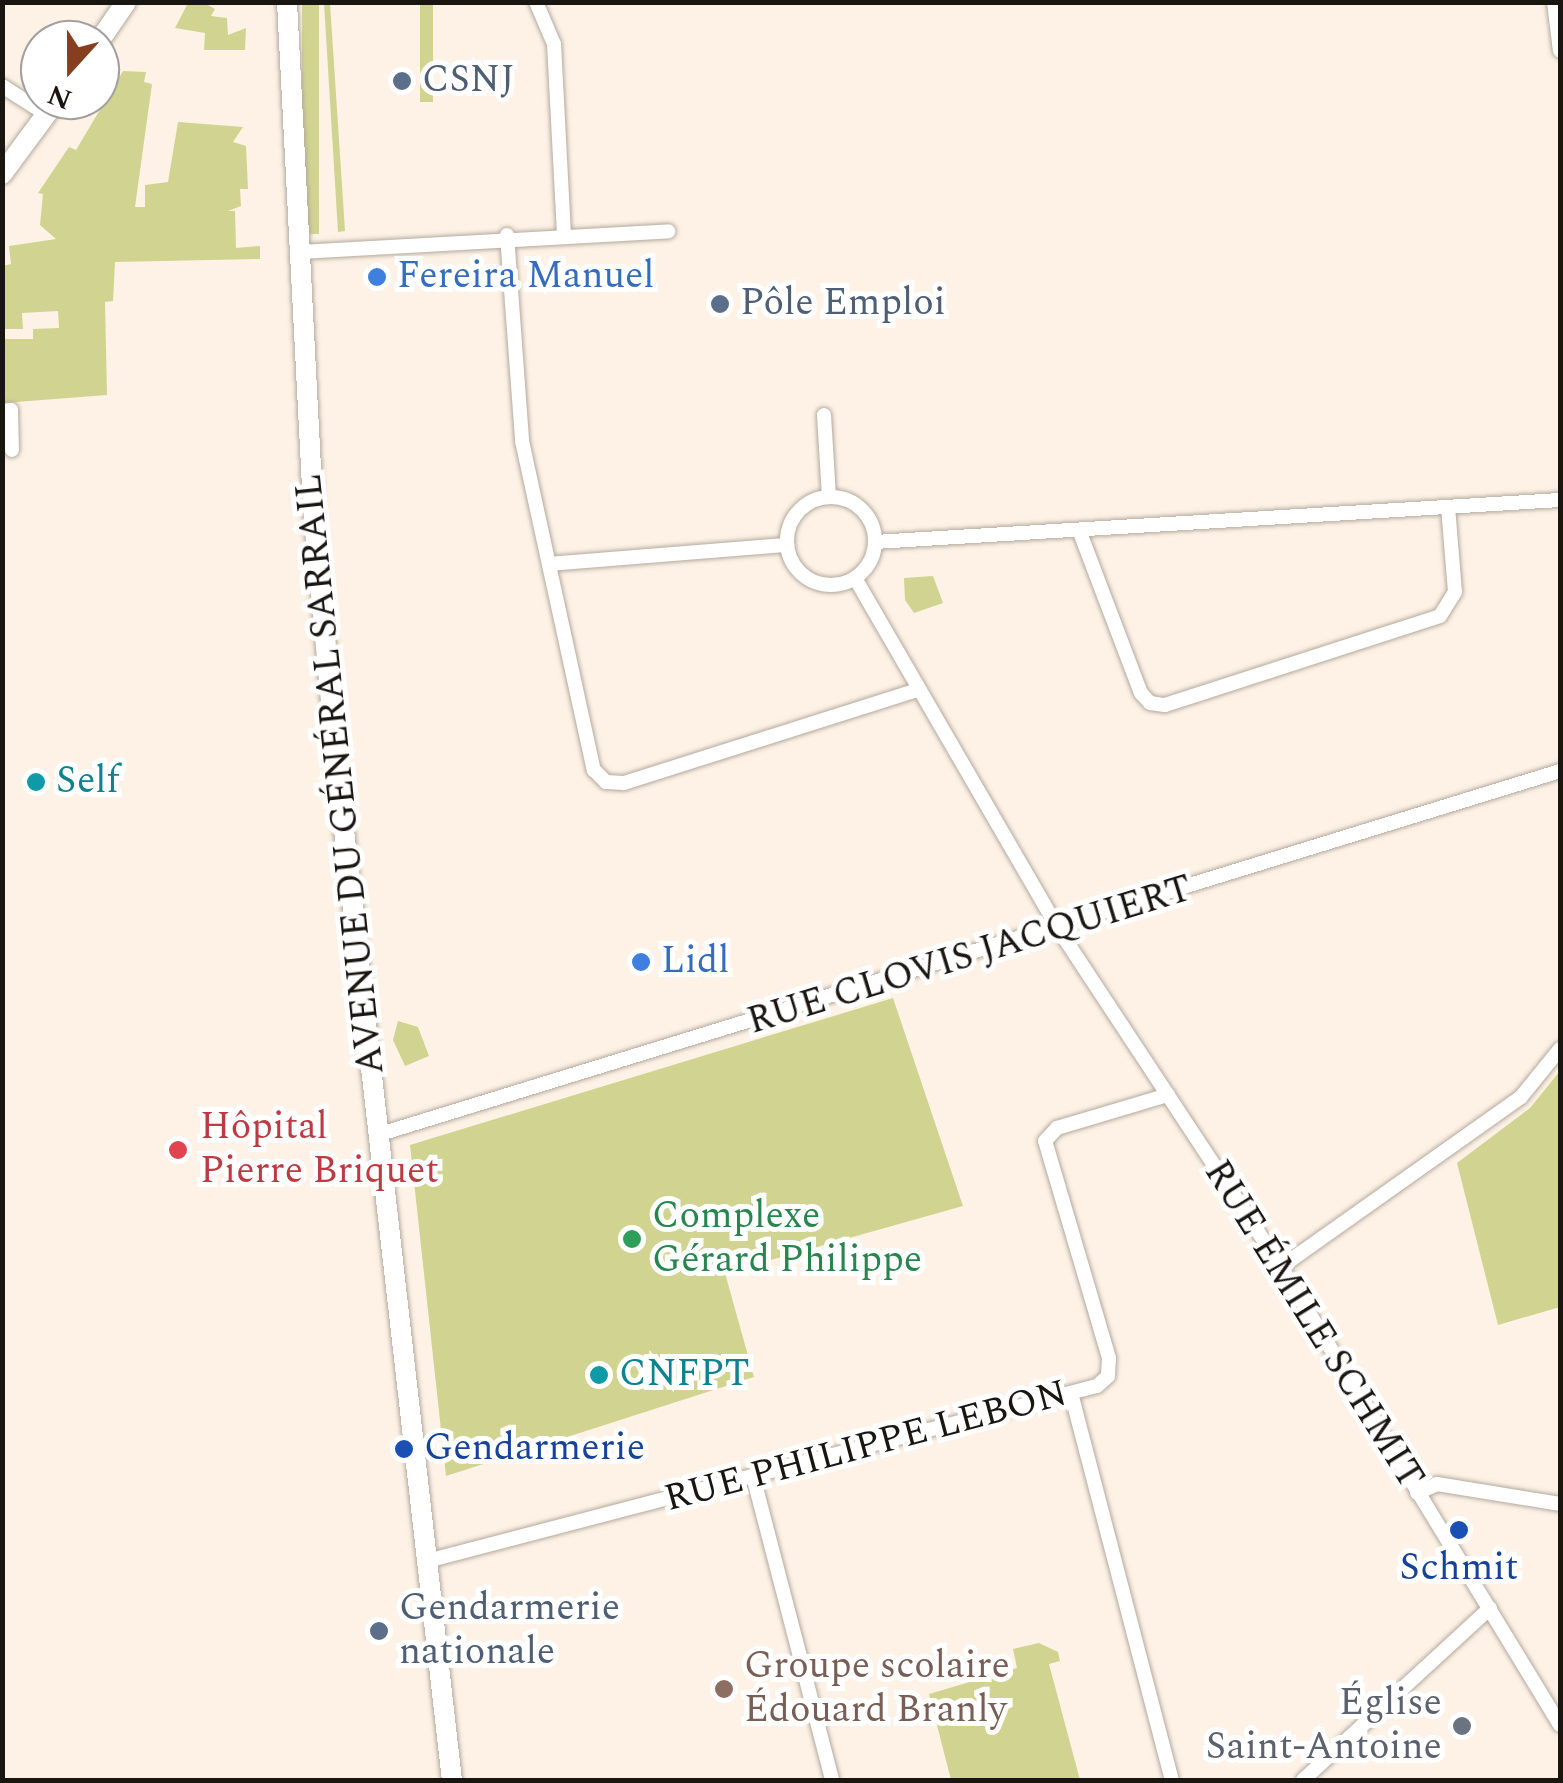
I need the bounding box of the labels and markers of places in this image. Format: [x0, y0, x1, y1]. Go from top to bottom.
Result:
place label: CSNJ [422, 58, 515, 104]
marker: CSNJ [391, 70, 413, 92]
place label: Fereira Manuel [397, 254, 655, 300]
marker: Fereira Manuel [366, 266, 388, 288]
place label: Pôle Emploi [740, 281, 946, 327]
marker: Pôle Emploi [709, 293, 731, 315]
place label: Self [56, 759, 119, 805]
marker: Self [25, 771, 47, 793]
place label: Lidl [661, 939, 729, 985]
marker: Lidl [630, 951, 652, 973]
place label: Hôpital Pierre Briquet [200, 1105, 439, 1194]
marker: Hôpital Pierre Briquet [165, 1137, 191, 1163]
place label: Complexe Gérard Philippe [652, 1194, 922, 1284]
marker: Complexe Gérard Philippe [621, 1228, 643, 1250]
place label: CNFPT [619, 1352, 750, 1398]
marker: CNFPT [588, 1364, 610, 1386]
place label: Gendarmerie [424, 1426, 645, 1472]
marker: Gendarmerie [393, 1438, 415, 1460]
marker: Schmit [1448, 1519, 1470, 1541]
place label: Schmit [1399, 1546, 1519, 1592]
place label: Gendarmerie nationale [399, 1586, 620, 1676]
marker: Gendarmerie nationale [368, 1620, 390, 1642]
place label: Groupe scolaire Édouard Branly [744, 1644, 1010, 1734]
marker: Groupe scolaire Édouard Branly [713, 1678, 735, 1700]
place label: Église Saint-Antoine [1206, 1681, 1442, 1770]
marker: Église Saint-Antoine [1451, 1715, 1473, 1737]

